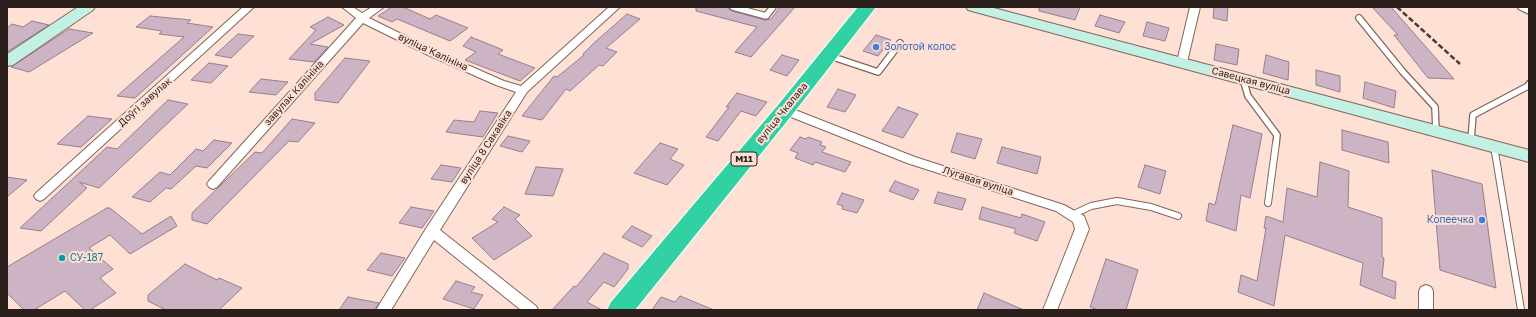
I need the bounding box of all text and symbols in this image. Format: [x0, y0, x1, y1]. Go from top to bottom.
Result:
street label: вуліца Калініна [396, 31, 470, 73]
place label: Золотой колос [884, 41, 956, 53]
marker: Золотой колос [871, 42, 881, 52]
street label: завулак Калініна [262, 58, 326, 128]
street label: Савецкая вуліца [1210, 65, 1292, 97]
street label: Доўгі завулак [116, 75, 174, 129]
street label: вуліца Чкалава [754, 80, 810, 146]
street label: вуліца 8 Сакавіка [458, 108, 514, 186]
road number: М11 [731, 152, 757, 166]
street label: Лугавая вуліца [941, 164, 1015, 198]
place label: Копеечка [1427, 214, 1474, 226]
marker: Копеечка [1477, 215, 1487, 225]
place label: СУ-187 [70, 252, 103, 264]
marker: СУ-187 [57, 253, 67, 263]

